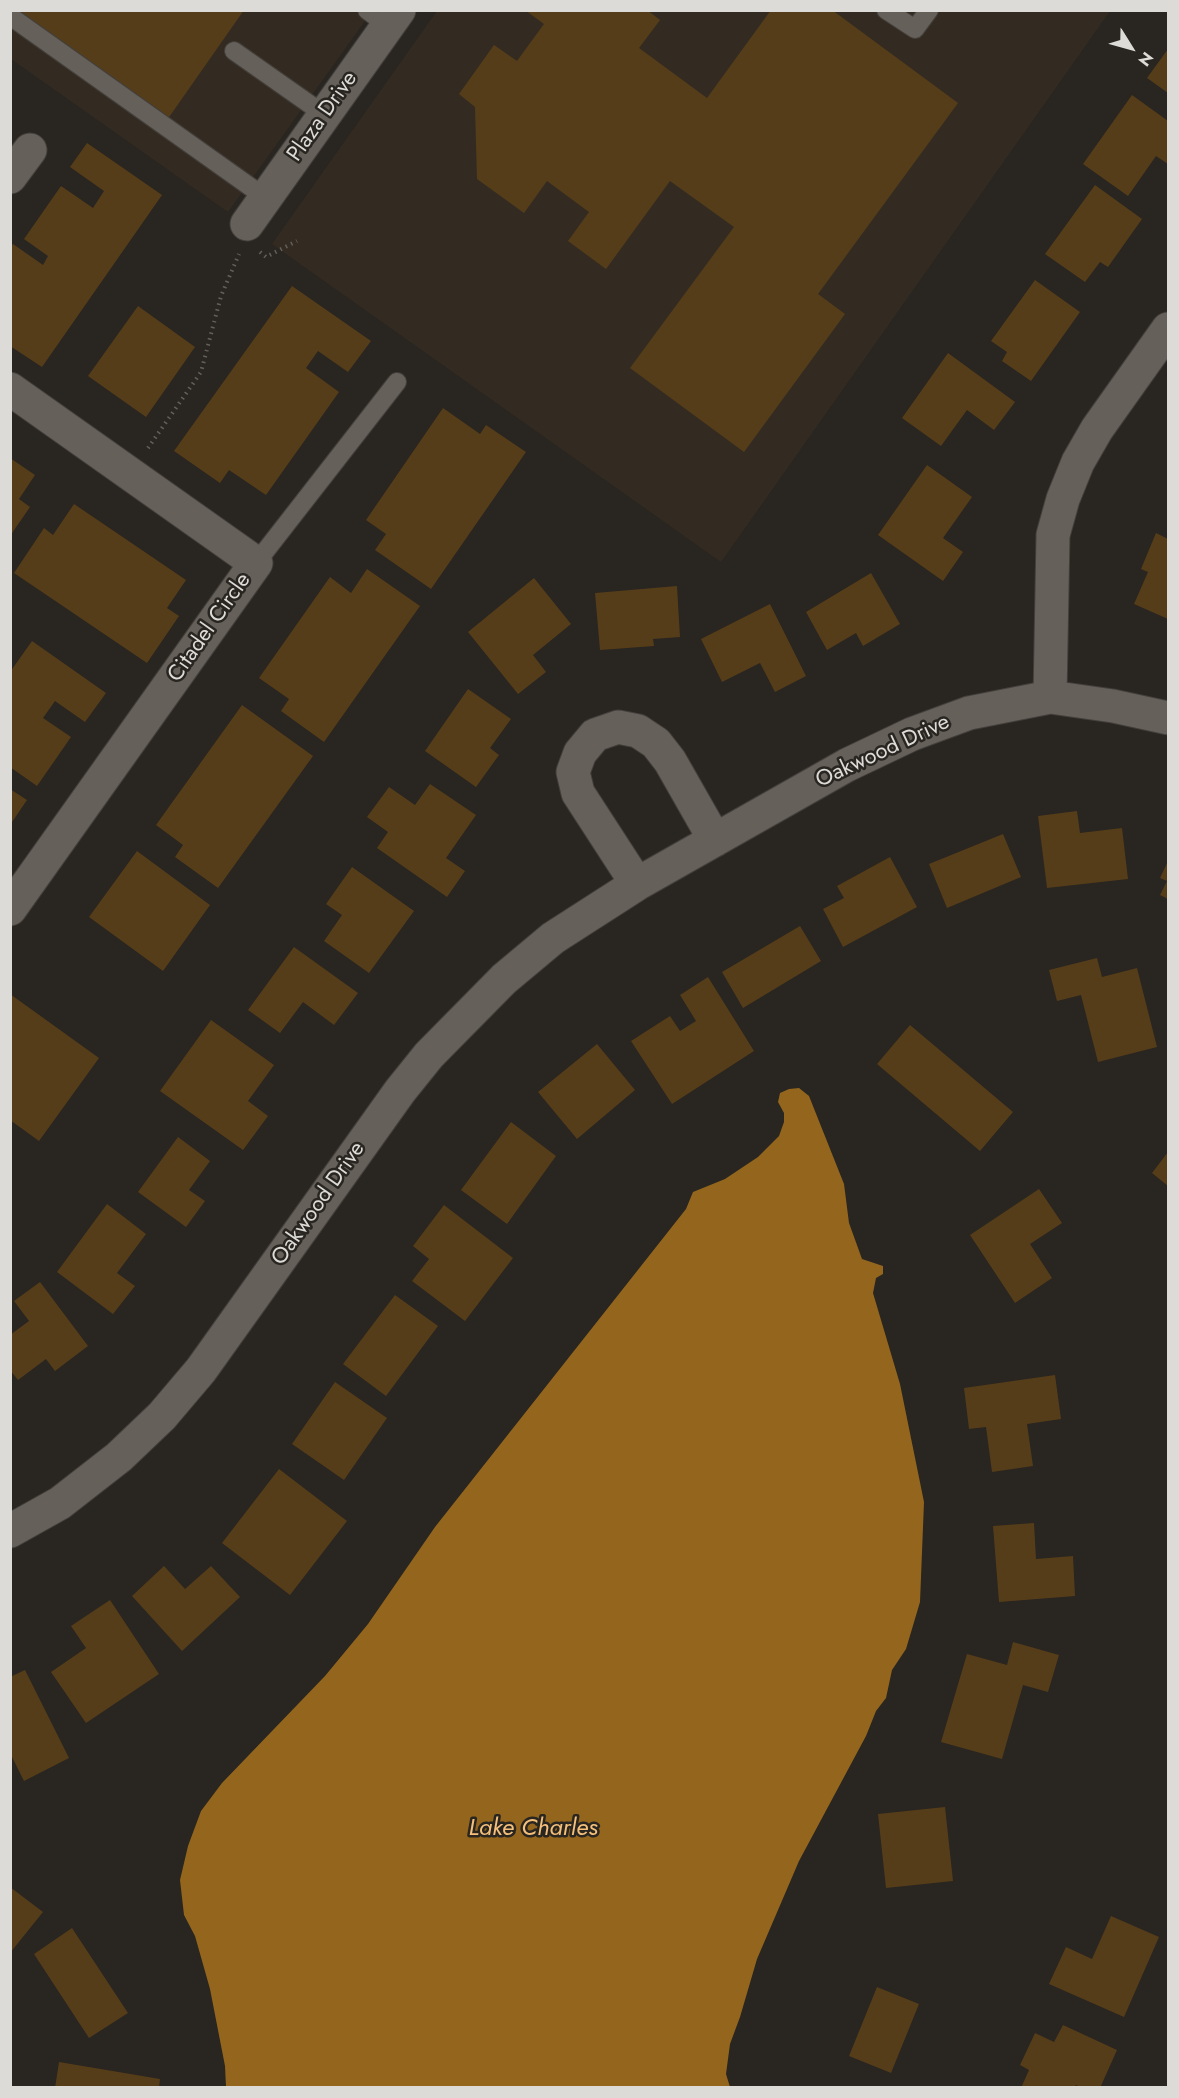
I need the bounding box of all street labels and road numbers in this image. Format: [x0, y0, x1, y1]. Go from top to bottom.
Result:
street label: Plaza Drive [282, 67, 364, 167]
street label: Citadel Circle [163, 568, 257, 688]
street label: Oakwood Drive [812, 709, 954, 795]
street label: Oakwood Drive [267, 1137, 371, 1271]

